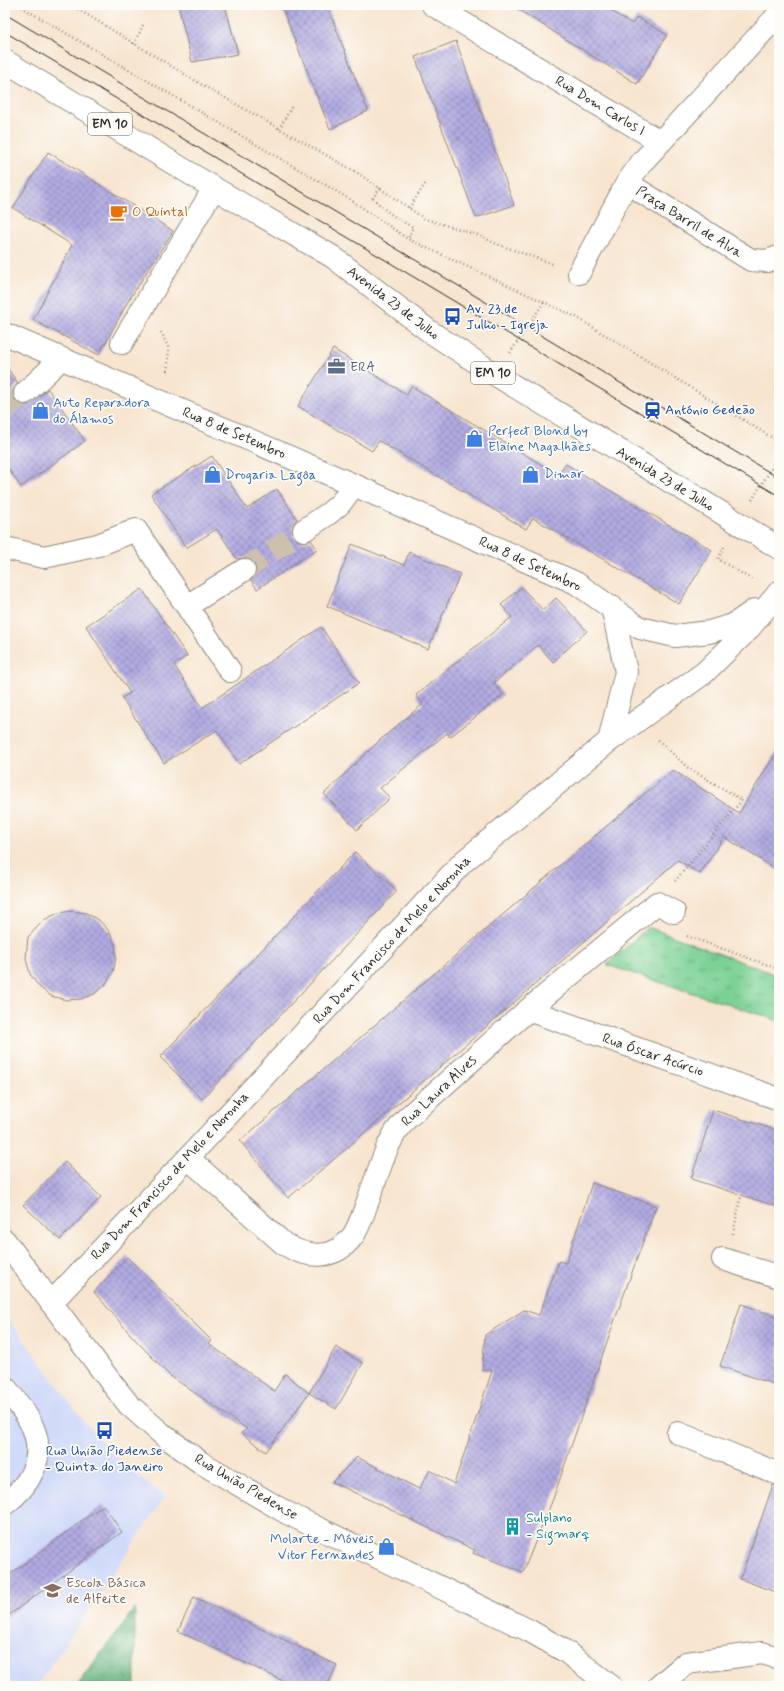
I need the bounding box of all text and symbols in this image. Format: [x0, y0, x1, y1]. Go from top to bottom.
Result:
street label: Rua Dom Carlos I [552, 72, 648, 140]
road number: EM 10 [88, 113, 132, 135]
street label: Praça Barril de Alva [633, 182, 746, 262]
cafe icon: O Quintal [109, 202, 129, 222]
place label: O Quintal [132, 203, 188, 221]
street label: Avenida 23 de Julho [343, 262, 443, 344]
place label: Av. 23 de Julho - Igreja [466, 300, 548, 334]
bus stop icon: Av. 23 de Julho - Igreja [443, 307, 463, 327]
office icon: ERA [327, 357, 347, 377]
place label: ERA [350, 358, 375, 376]
road number: EM 10 [471, 362, 515, 384]
place label: Auto Reparadora do Álamos [53, 394, 150, 428]
station icon: António Gedeão [642, 400, 662, 420]
shop icon: Auto Reparadora do Álamos [30, 401, 50, 421]
place label: António Gedeão [665, 401, 755, 419]
street label: Rua 8 de Setembro [179, 403, 289, 463]
place label: Perfect Blond by Elaine Magalhães [488, 422, 591, 456]
shop icon: Perfect Blond by Elaine Magalhães [465, 429, 485, 449]
street label: Avenida 23 de Julho [613, 443, 717, 515]
shop icon: Dimar [521, 464, 541, 484]
shop icon: Drogaria Lagôa [202, 465, 222, 485]
place label: Dimar [544, 465, 584, 483]
place label: Drogaria Lagôa [225, 466, 316, 486]
street label: Rua 8 de Setembro [476, 532, 584, 596]
street label: Rua Dom Francisco de Melo e Noronha [309, 852, 475, 1028]
street label: Rua Óscar Acúrcio [600, 1029, 706, 1081]
street label: Rua Laura Alves [398, 1051, 481, 1131]
street label: Rua Dom Francisco de Melo e Noronha [87, 1088, 253, 1264]
bus stop icon: Rua União Piedense - Quinta do Janeiro [94, 1421, 114, 1441]
place label: Rua União Piedense - Quinta do Janeiro [45, 1442, 163, 1476]
street label: Rua União Piedense [191, 1450, 301, 1524]
place label: Sulplano - Sigmarq [526, 1509, 589, 1545]
building icon: Sulplano - Sigmarq [503, 1516, 523, 1536]
place label: Molarte - Móveis Vitor Fernandes [270, 1530, 374, 1564]
shop icon: Molarte - Móveis Vitor Fernandes [377, 1537, 397, 1557]
place label: Escola Básica de Alfeite [66, 1574, 146, 1608]
school or university icon: Escola Básica de Alfeite [43, 1581, 63, 1601]

